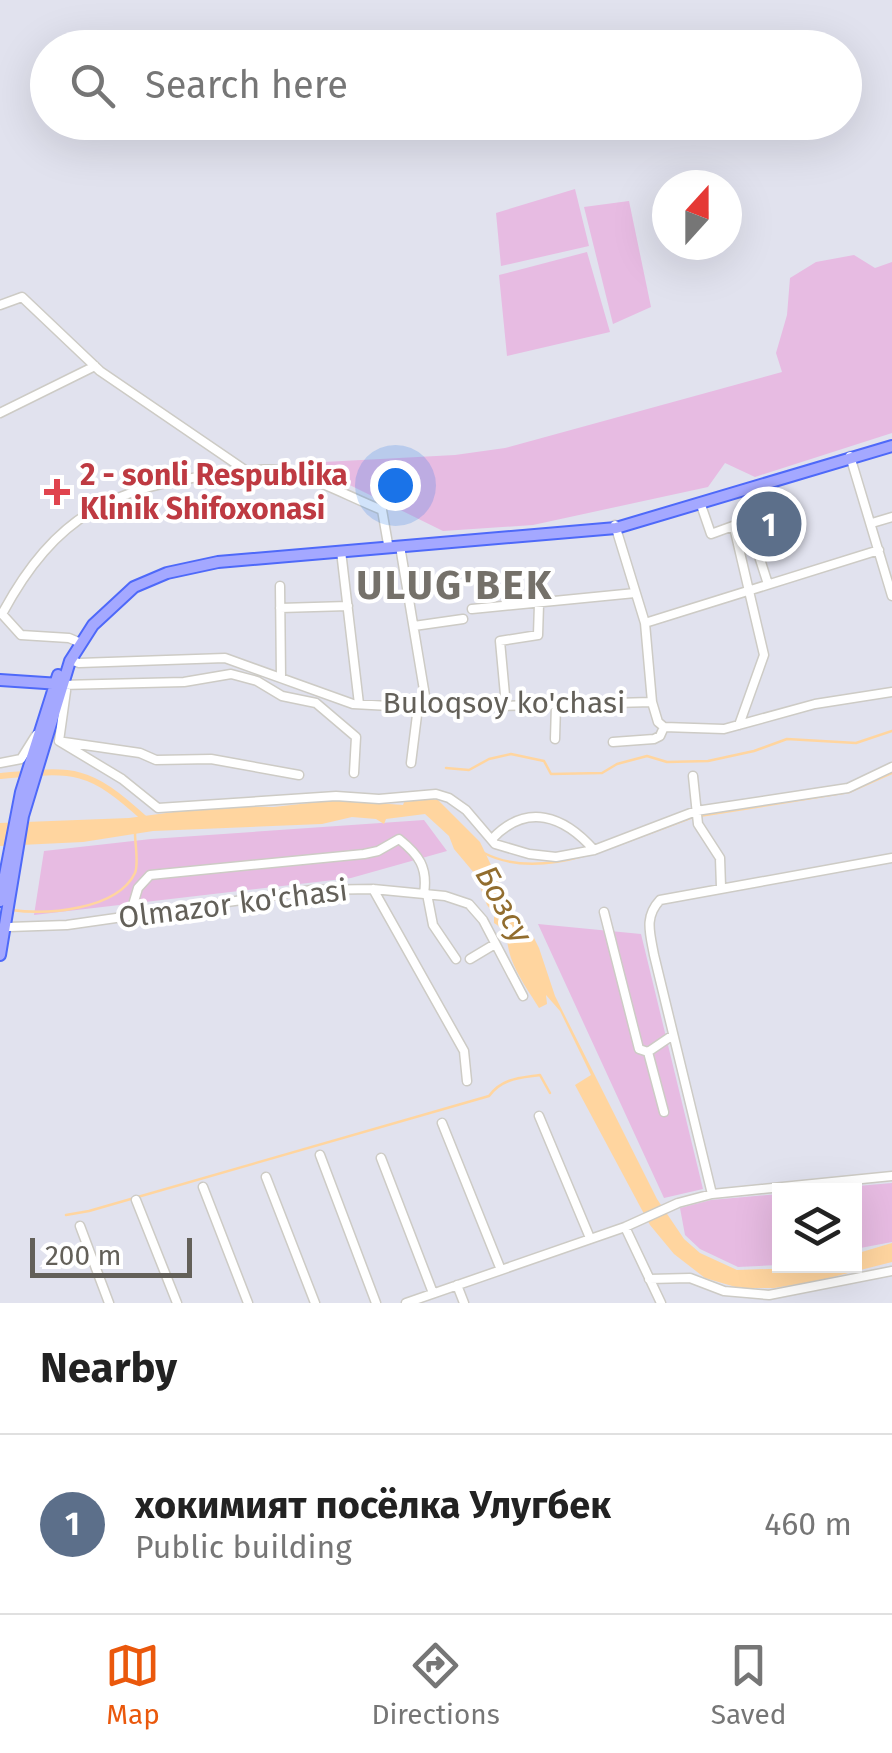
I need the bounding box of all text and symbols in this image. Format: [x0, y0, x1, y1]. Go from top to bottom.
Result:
search box [30, 30, 862, 140]
icon: search [65, 58, 120, 113]
text: Search here [145, 62, 348, 108]
north arrow [652, 170, 742, 260]
place label: 2 - sonli Respublika Klinik Shifoxonasi [80, 457, 348, 527]
your location [370, 460, 421, 511]
marker: 2 - sonli Respublika Klinik Shifoxonasi [44, 479, 70, 505]
pin: 1 [736, 486, 802, 562]
district label: ULUG'BEK [356, 562, 554, 610]
street label: Buloqsoy ko'chasi [383, 685, 625, 721]
water label: Бозсу [467, 859, 541, 950]
street label: Olmazor ko'chasi [116, 872, 350, 936]
map controls [772, 1183, 862, 1273]
button: layers [772, 1183, 862, 1273]
scale bar [30, 1233, 192, 1278]
text: 200 m [45, 1239, 122, 1272]
text: Nearby [40, 1343, 177, 1393]
text: хокимият посёлка Улугбек [135, 1482, 611, 1528]
text: 1 [65, 1505, 80, 1543]
text: 460 m [764, 1505, 852, 1543]
text: Public building [135, 1528, 352, 1566]
tab: Map [105, 1638, 160, 1731]
tab: Directions [371, 1638, 500, 1731]
tab: Saved [711, 1638, 787, 1731]

